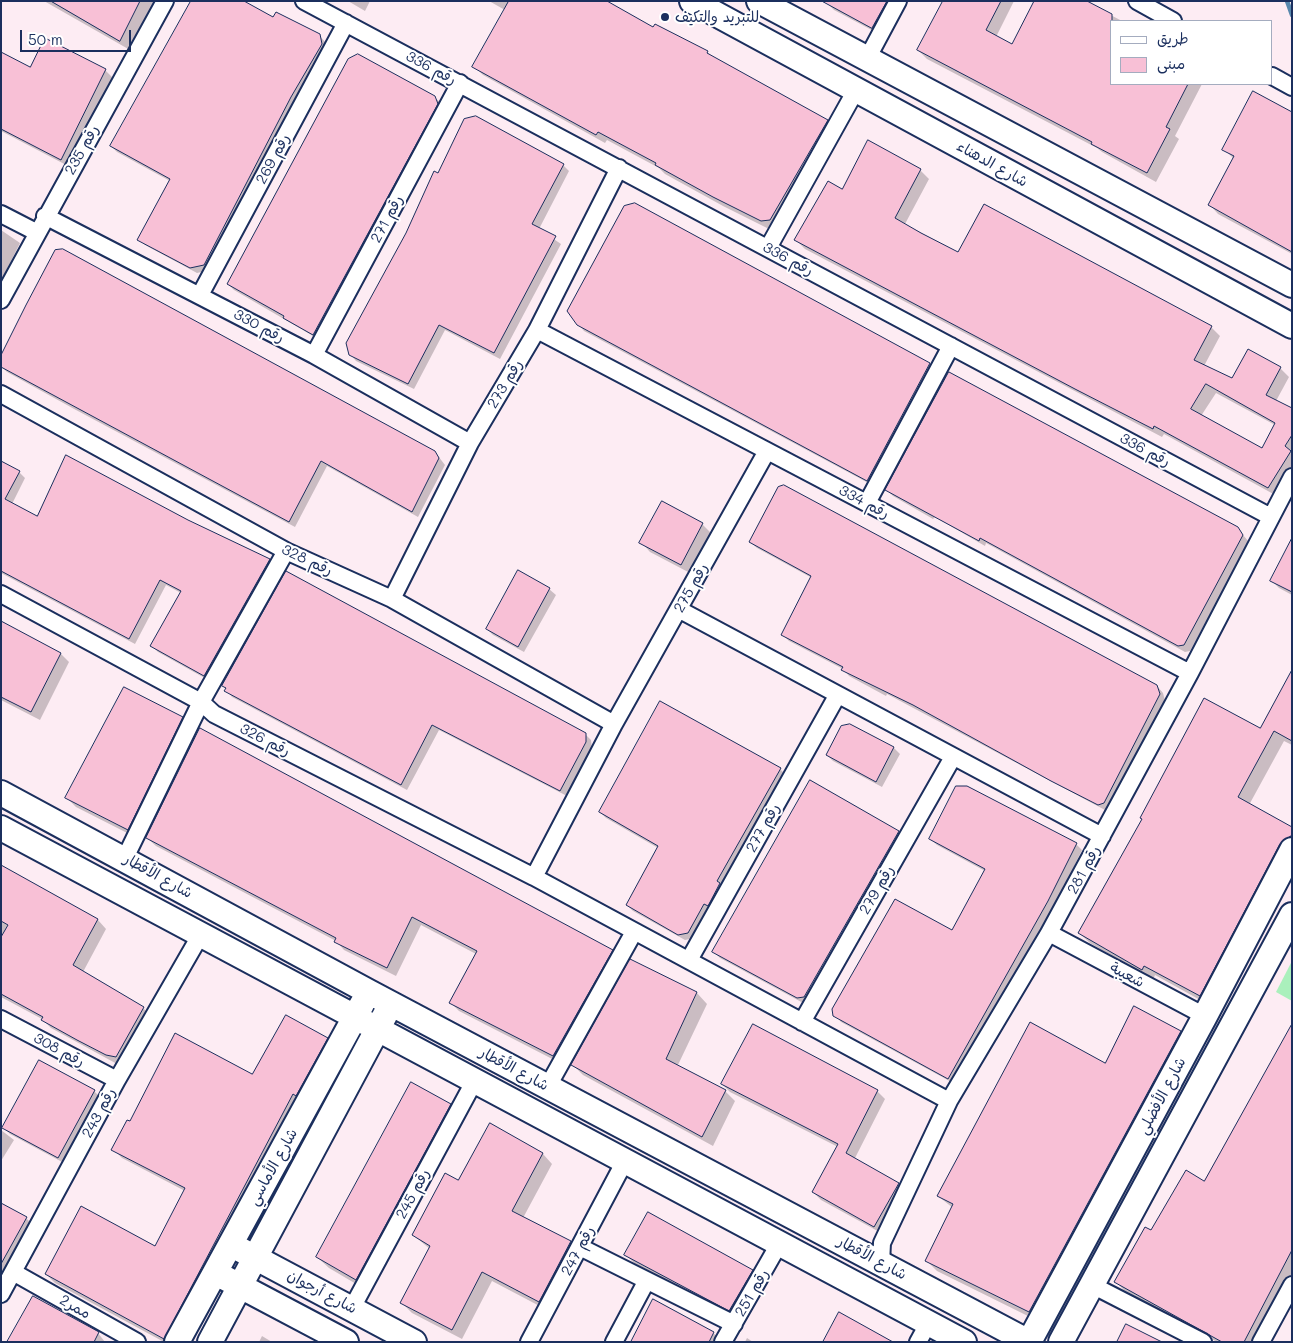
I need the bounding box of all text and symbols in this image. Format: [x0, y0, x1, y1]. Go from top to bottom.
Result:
place label: للتبرید والتکیف [675, 8, 759, 26]
marker: للتبرید والتکیف [659, 11, 671, 23]
scale bar [22, 20, 134, 52]
legend [1110, 20, 1273, 85]
text: طريق [1157, 28, 1189, 48]
text: 50 m [28, 29, 63, 49]
street label: رقم 336 [403, 47, 459, 89]
text: مبنى [1157, 53, 1185, 73]
street label: رقم 235 [61, 122, 103, 178]
street label: رقم 269 [252, 131, 294, 187]
street label: شارع الدهناء [953, 137, 1031, 191]
street label: رقم 271 [367, 192, 407, 246]
street label: رقم 336 [760, 238, 816, 280]
street label: رقم 330 [230, 305, 288, 347]
street label: رقم 273 [483, 356, 527, 412]
street label: رقم 336 [1117, 429, 1173, 471]
street label: رقم 334 [836, 481, 892, 523]
street label: رقم 328 [279, 540, 335, 580]
street label: رقم 275 [670, 560, 712, 616]
street label: رقم 326 [237, 720, 293, 760]
street label: رقم 277 [742, 800, 784, 856]
street label: رقم 281 [1064, 843, 1104, 897]
street label: شارع الأقطار [121, 850, 195, 902]
street label: رقم 279 [856, 862, 898, 918]
street label: شعيبة [1107, 958, 1147, 992]
street label: رقم 308 [30, 1029, 88, 1071]
street label: شارع الأقطار [476, 1043, 552, 1095]
street label: شارع الأفضلي [1134, 1054, 1190, 1138]
street label: رقم 243 [78, 1085, 120, 1141]
street label: شارع الأماسي [244, 1125, 302, 1209]
street label: رقم 245 [392, 1166, 434, 1222]
street label: رقم 247 [557, 1223, 599, 1279]
street label: شارع الأقطار [834, 1232, 910, 1284]
street label: شارع أرجوان [284, 1266, 360, 1318]
street label: رقم 251 [731, 1266, 773, 1320]
street label: ممر2 [56, 1291, 94, 1323]

